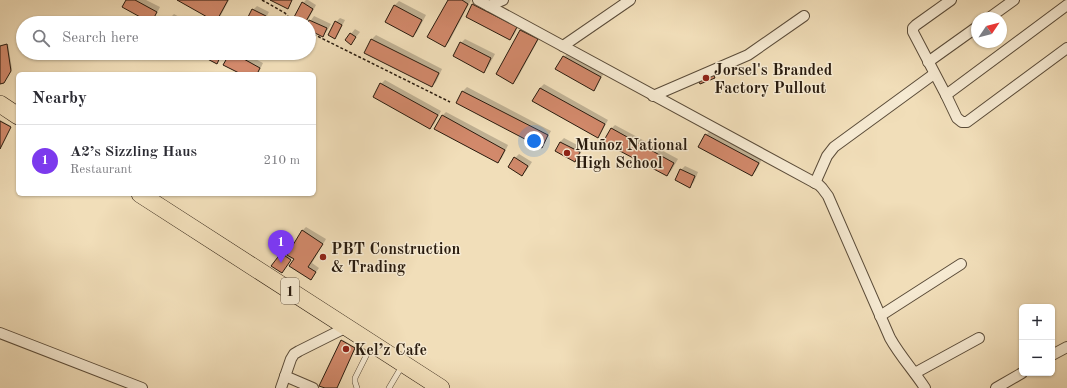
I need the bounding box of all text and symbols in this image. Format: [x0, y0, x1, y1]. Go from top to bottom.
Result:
north arrow [971, 12, 1007, 48]
search box [16, 16, 316, 60]
icon: search [30, 27, 52, 49]
text: Search here [62, 31, 139, 46]
place label: Jorsel's Branded Factory Pullout [714, 63, 833, 97]
marker: Jorsel's Branded Factory Pullout [701, 73, 711, 83]
text: Nearby [32, 90, 87, 107]
your location [524, 131, 544, 151]
place label: Muñoz National High School [575, 138, 688, 172]
text: A2’s Sizzling Haus [70, 145, 197, 160]
marker: Muñoz National High School [562, 148, 572, 158]
text: 1 [41, 154, 49, 167]
text: 210 m [263, 154, 300, 167]
text: Restaurant [70, 163, 132, 176]
pin: 1 [268, 230, 294, 263]
place label: PBT Construction & Trading [331, 242, 461, 276]
marker: PBT Construction & Trading [318, 252, 328, 262]
road number: 1 [281, 278, 299, 304]
map controls [1019, 304, 1055, 376]
button: + [1019, 304, 1055, 340]
button: − [1019, 340, 1055, 376]
place label: Kel’z Cafe [354, 343, 427, 359]
marker: Kel’z Cafe [341, 344, 351, 354]

